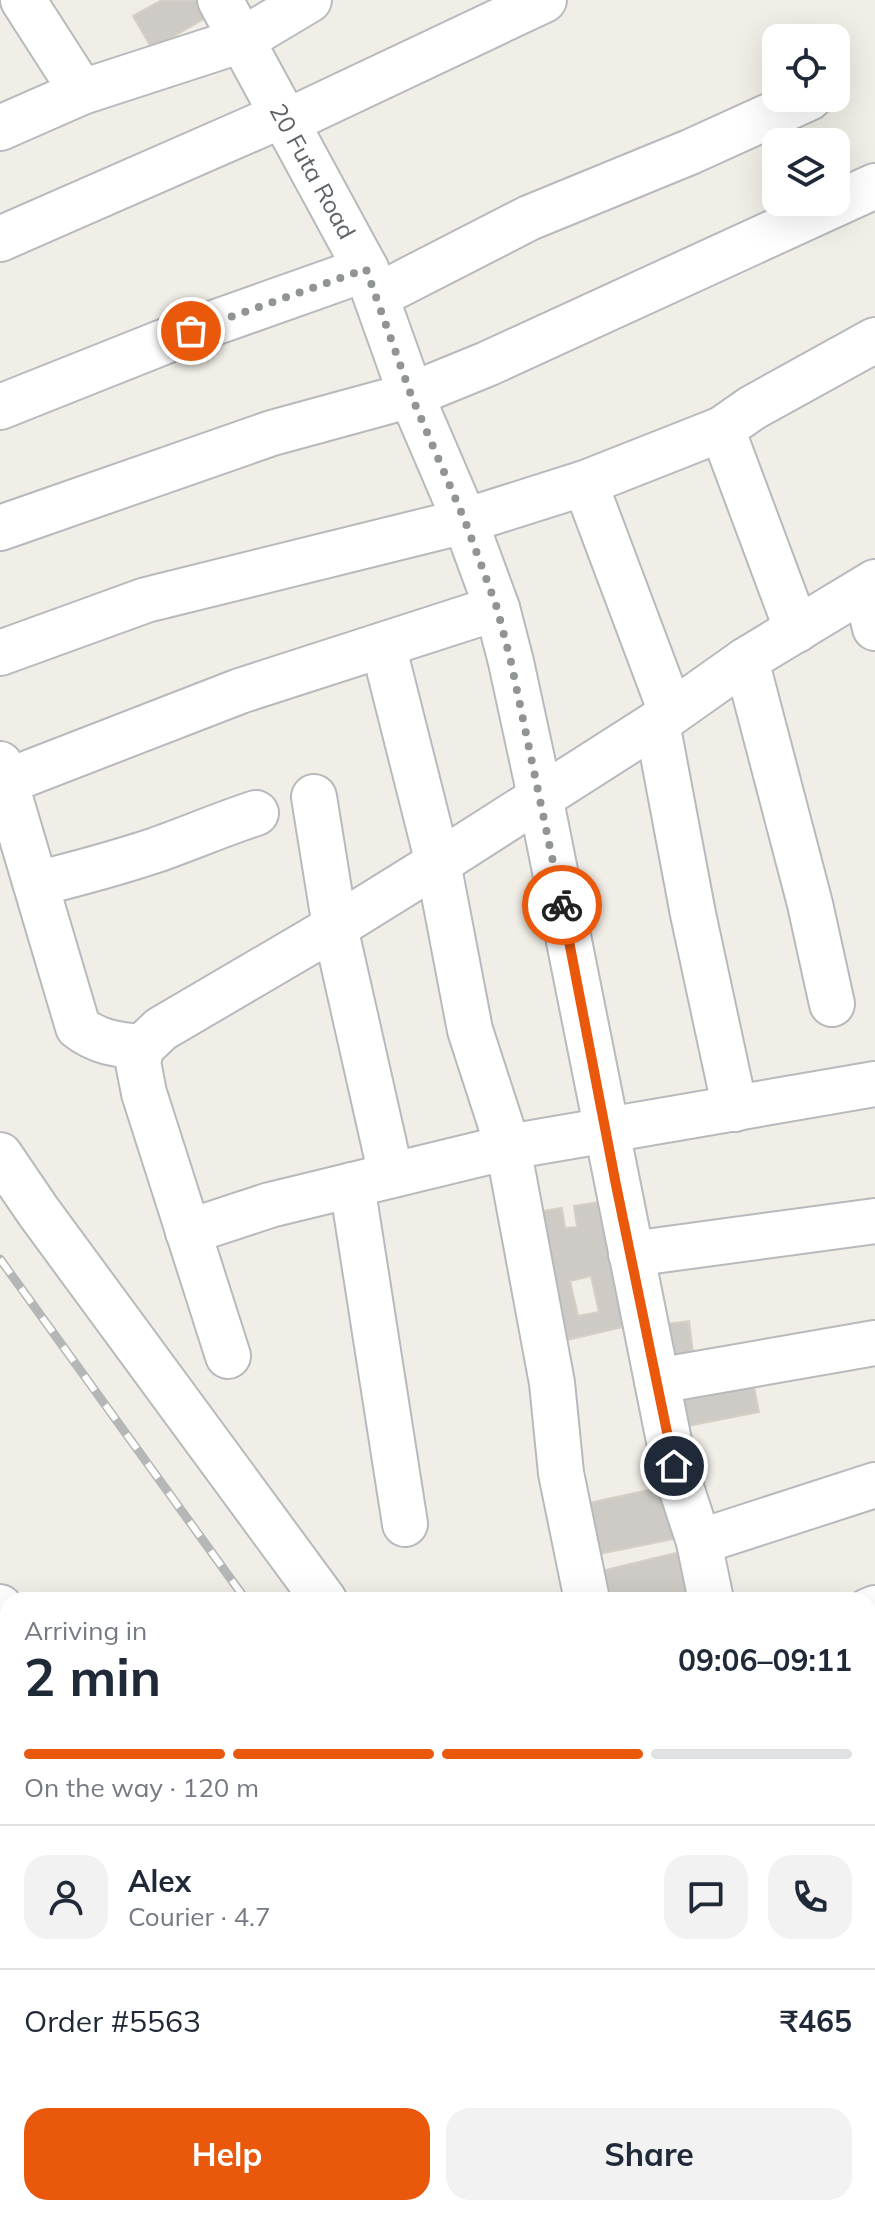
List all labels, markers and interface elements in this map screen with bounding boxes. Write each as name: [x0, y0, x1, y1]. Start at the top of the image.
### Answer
map controls: [762, 24, 850, 216]
button: locate: [762, 24, 850, 112]
street label: 20 Futa Road: [264, 98, 362, 244]
button: layers: [762, 128, 850, 216]
pin: [157, 297, 225, 365]
icon: bag: [169, 309, 213, 353]
courier: [522, 865, 602, 945]
icon: bike: [540, 883, 584, 927]
pin: [640, 1432, 708, 1500]
icon: home: [652, 1444, 696, 1488]
text: Arriving in: [24, 1614, 147, 1647]
text: 09:06–09:11: [678, 1641, 852, 1679]
text: 2 min: [24, 1644, 161, 1709]
text: On the way · 120 m: [24, 1771, 259, 1804]
button: person: [24, 1855, 108, 1939]
button: chat: [664, 1855, 748, 1939]
button: phone: [768, 1855, 852, 1939]
text: Alex: [128, 1862, 191, 1900]
text: Courier · 4.7: [128, 1900, 271, 1933]
text: Order #5563: [24, 2002, 201, 2040]
text: ₹465: [780, 2002, 852, 2040]
button: Help: [24, 2108, 430, 2200]
button: Share: [446, 2108, 852, 2200]

